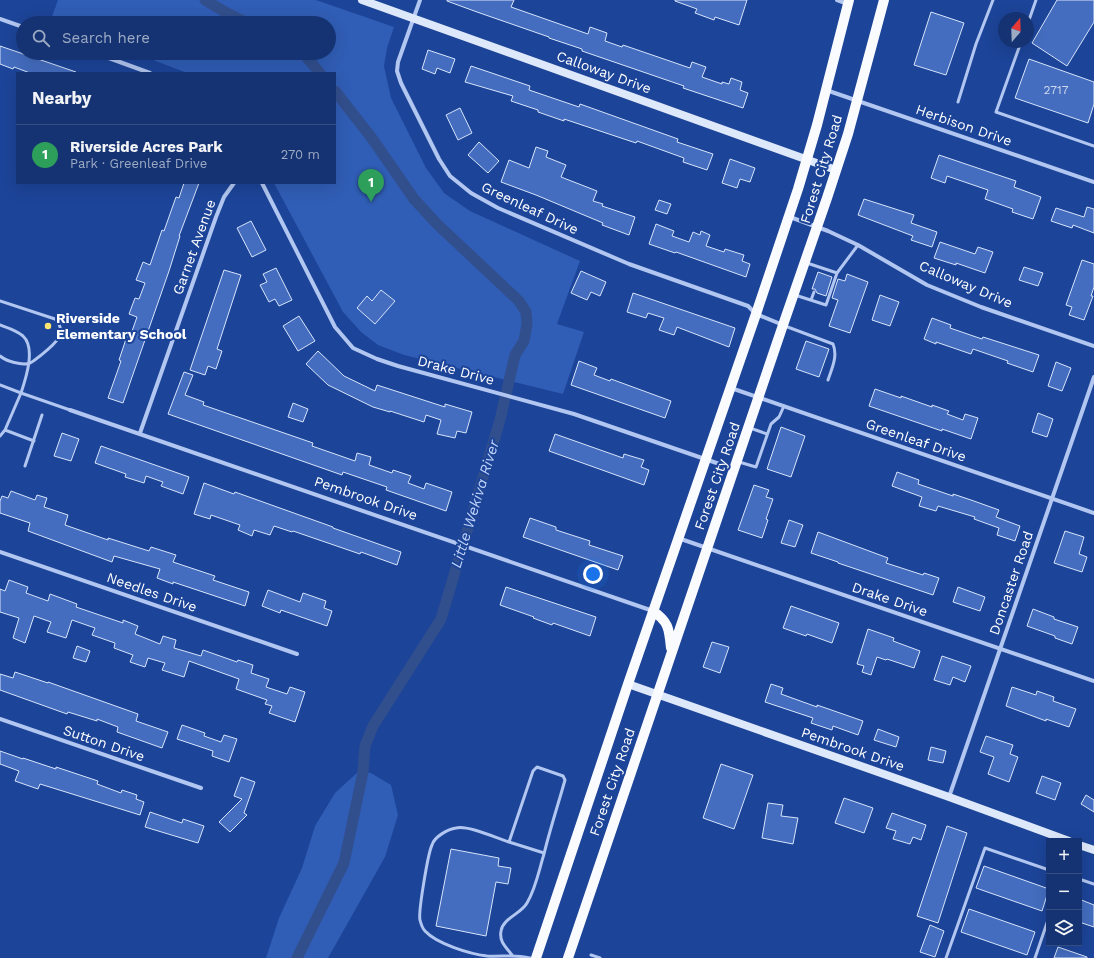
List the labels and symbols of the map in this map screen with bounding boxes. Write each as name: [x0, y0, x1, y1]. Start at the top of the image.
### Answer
north arrow: [998, 12, 1034, 48]
street label: Calloway Drive: [554, 47, 654, 97]
house number: 2717: [1044, 83, 1069, 97]
street label: Herbison Drive: [914, 101, 1014, 149]
street label: Forest City Road: [797, 113, 845, 225]
pin: 1: [358, 169, 384, 202]
street label: Greenleaf Drive: [479, 179, 581, 237]
street label: Garnet Avenue: [169, 197, 219, 297]
street label: Calloway Drive: [917, 257, 1015, 311]
place label: Riverside Elementary School: [56, 310, 187, 342]
marker: Riverside Elementary School: [43, 321, 53, 331]
street label: Drake Drive: [416, 352, 496, 388]
street label: Greenleaf Drive: [864, 415, 968, 465]
street label: Forest City Road: [691, 420, 743, 532]
water label: Little Wekiva River: [447, 437, 503, 570]
street label: Pembrook Drive: [312, 473, 420, 523]
street label: Doncaster Road: [986, 529, 1036, 637]
your location: [583, 564, 603, 584]
street label: Needles Drive: [105, 569, 199, 615]
street label: Drake Drive: [850, 579, 930, 619]
street label: Sutton Drive: [61, 722, 147, 764]
street label: Pembrook Drive: [799, 724, 907, 774]
street label: Forest City Road: [586, 726, 638, 838]

